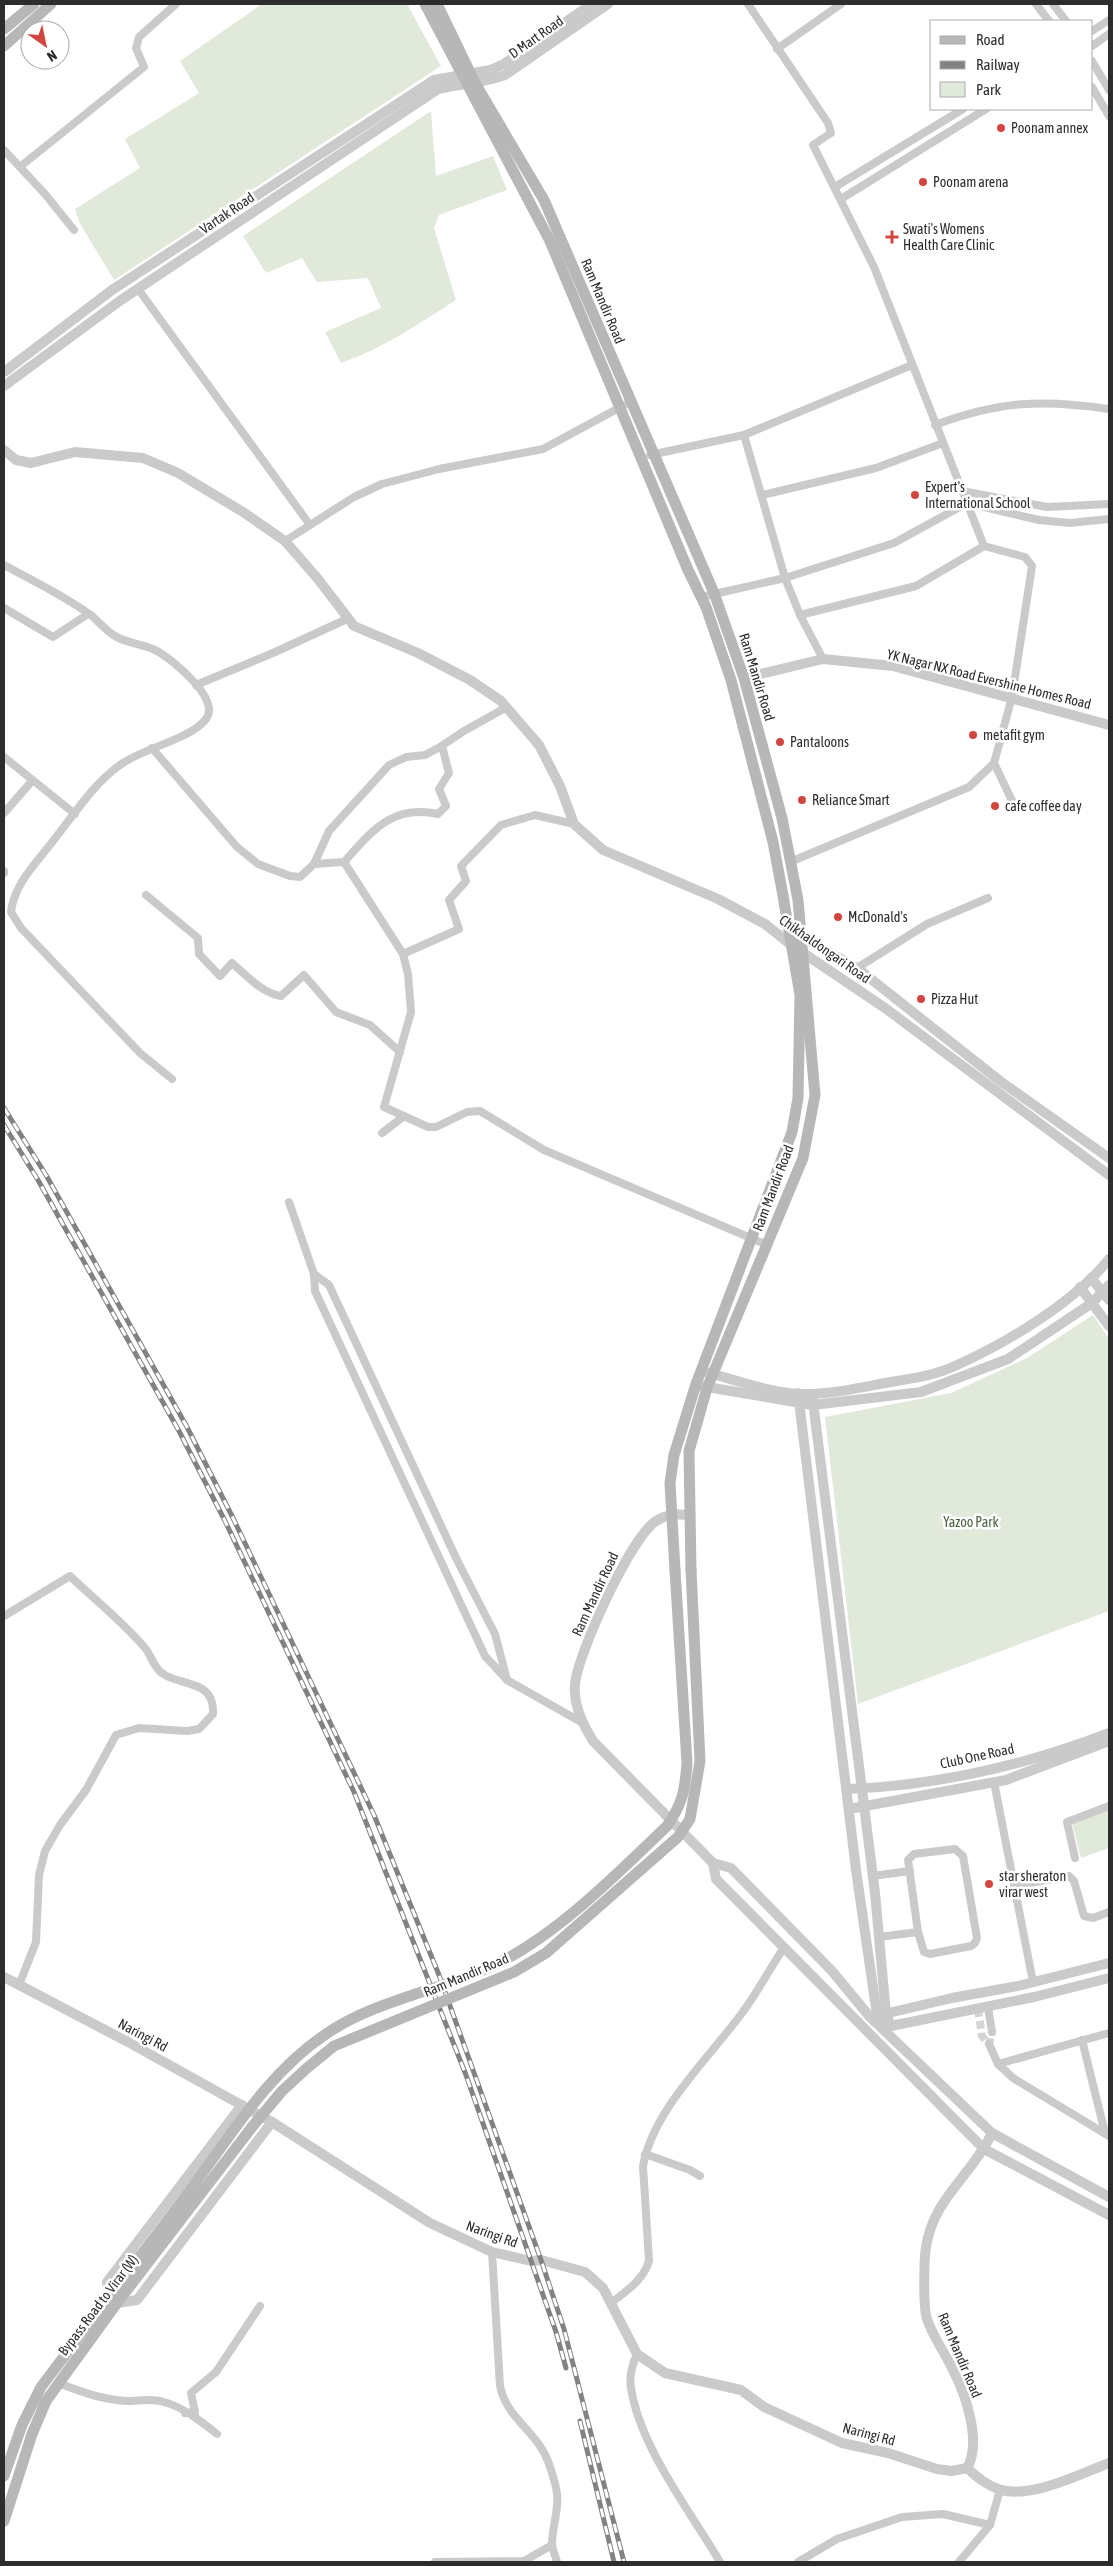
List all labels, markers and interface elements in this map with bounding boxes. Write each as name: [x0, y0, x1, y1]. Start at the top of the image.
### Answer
street label: D Mart Road: [506, 13, 566, 61]
north arrow: [20, 20, 70, 70]
legend: [930, 20, 1093, 110]
text: Road: [976, 31, 1005, 48]
text: N: [44, 47, 60, 65]
text: Railway: [976, 56, 1020, 73]
text: Park: [976, 81, 1001, 98]
place label: Poonam annex: [1011, 120, 1088, 136]
marker: Poonam annex: [995, 122, 1007, 134]
place label: Poonam arena: [933, 174, 1008, 190]
marker: Poonam arena: [917, 176, 929, 188]
street label: Vartak Road: [197, 189, 257, 237]
place label: Swati's Womens Health Care Clinic: [903, 221, 995, 253]
marker: Swati's Womens Health Care Clinic: [885, 230, 899, 244]
street label: Ram Mandir Road: [578, 256, 628, 346]
place label: Expert's International School: [925, 479, 1031, 511]
marker: Expert's International School: [909, 489, 921, 501]
street label: Ram Mandir Road: [736, 631, 778, 723]
street label: YK Nagar NX Road Evershine Homes Road: [885, 646, 1093, 712]
place label: metafit gym: [983, 727, 1045, 743]
marker: metafit gym: [967, 729, 979, 741]
place label: Pantaloons: [790, 734, 849, 750]
marker: Pantaloons: [774, 736, 786, 748]
place label: Reliance Smart: [812, 792, 890, 808]
marker: Reliance Smart: [796, 794, 808, 806]
place label: cafe coffee day: [1005, 798, 1082, 814]
marker: cafe coffee day: [989, 800, 1001, 812]
place label: McDonald's: [848, 909, 908, 925]
marker: McDonald's: [832, 911, 844, 923]
street label: Chikhaldongari Road: [776, 912, 874, 986]
place label: Pizza Hut: [931, 991, 978, 1007]
marker: Pizza Hut: [915, 993, 927, 1005]
street label: Ram Mandir Road: [749, 1143, 797, 1233]
park label: Yazoo Park: [943, 1514, 999, 1530]
street label: Ram Mandir Road: [569, 1549, 621, 1639]
street label: Club One Road: [939, 1740, 1015, 1772]
place label: star sheraton virar west: [999, 1868, 1066, 1900]
marker: star sheraton virar west: [983, 1878, 995, 1890]
street label: Ram Mandir Road: [421, 1950, 511, 2000]
street label: Naringi Rd: [116, 2015, 170, 2055]
street label: Naringi Rd: [464, 2217, 520, 2251]
street label: Bypass Road to Virar (W): [55, 2252, 141, 2358]
street label: Ram Mandir Road: [935, 2310, 985, 2400]
street label: Naringi Rd: [841, 2419, 897, 2449]

